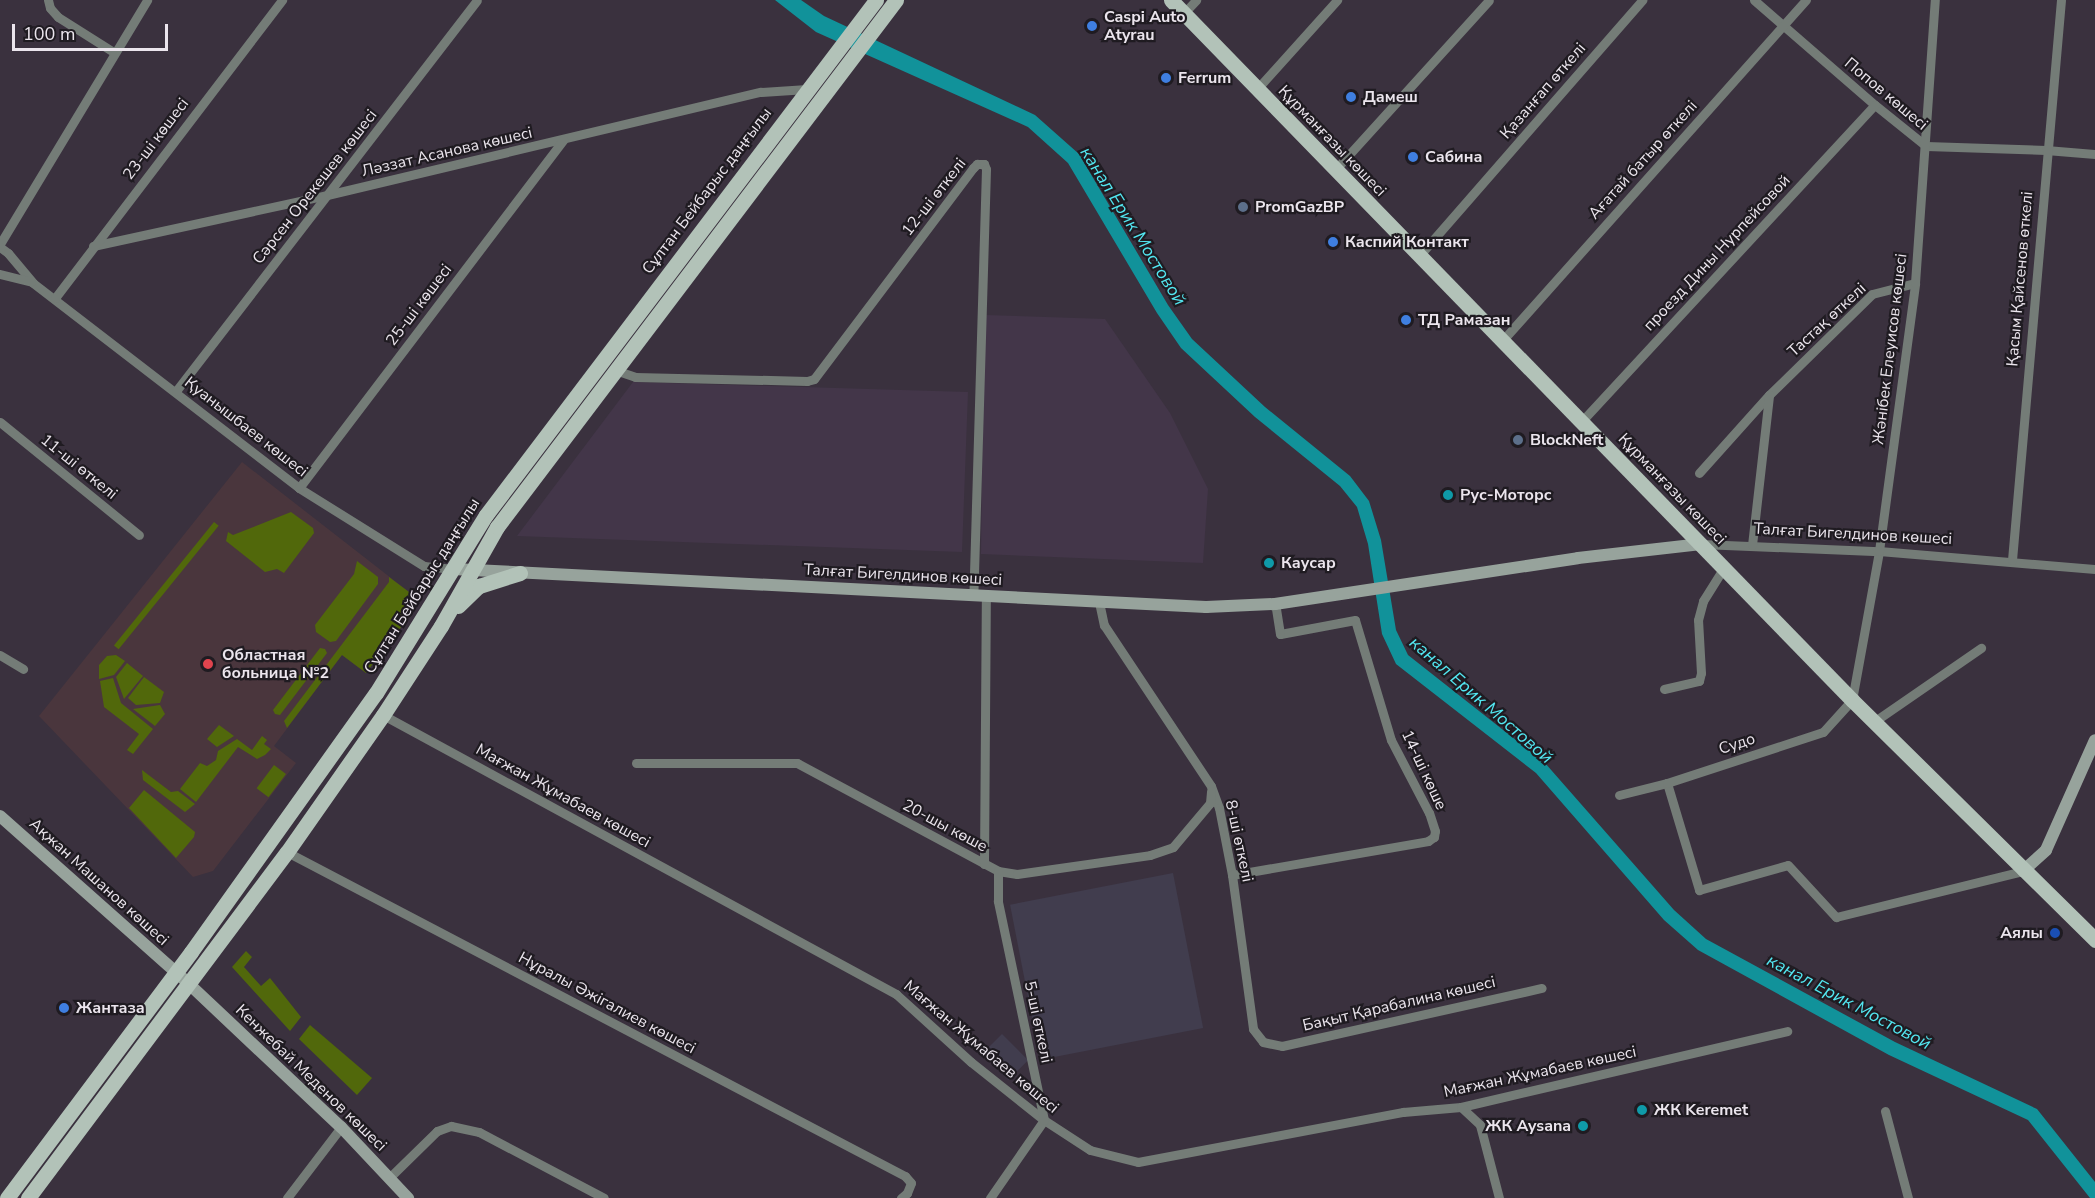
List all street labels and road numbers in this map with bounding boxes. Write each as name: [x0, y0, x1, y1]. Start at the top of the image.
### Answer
street label: Қазанғап өткелі: [1496, 39, 1590, 143]
street label: Попов көшесі: [1840, 54, 1932, 134]
street label: Құрманғазы көшесі: [1274, 81, 1390, 201]
street label: 23-ші көшесі: [119, 94, 193, 184]
street label: Ағатай батыр өткелі: [1585, 97, 1701, 223]
street label: Сұлтан Бейбарыс даңғылы: [638, 104, 776, 278]
street label: Сәрсен Орекешев көшесі: [249, 106, 381, 268]
street label: Ләззат Асанова көшесі: [360, 123, 534, 181]
street label: 12-ші өткелі: [898, 154, 970, 240]
street label: проезд Дины Нурпейсовой: [1640, 171, 1794, 335]
street label: Қасым Қайсенов өткелі: [2003, 191, 2037, 367]
street label: Жәнібек Елеуисов көшесі: [1869, 252, 1911, 446]
street label: 25-ші көшесі: [382, 260, 456, 350]
street label: Тастақ өткелі: [1784, 279, 1870, 361]
street label: Қуанышбаев көшесі: [181, 373, 311, 481]
street label: Құрманғазы көшесі: [1614, 429, 1730, 549]
street label: 11-ші өткелі: [37, 430, 121, 504]
street label: Сұлтан Бейбарыс даңғылы: [360, 495, 484, 677]
street label: Талғат Бигелдинов көшесі: [1753, 519, 1953, 549]
street label: Талғат Бигелдинов көшесі: [803, 560, 1003, 590]
street label: 14-ші көше: [1397, 727, 1451, 813]
street label: Судо: [1716, 729, 1758, 759]
street label: Мағжан Жұмабаев көшесі: [472, 740, 654, 852]
street label: 20-шы көше: [899, 796, 991, 856]
street label: 8-ші өткелі: [1221, 798, 1257, 884]
street label: Ақжан Машанов көшесі: [25, 814, 173, 950]
street label: Нұралы Әжiгалиев көшесi: [515, 948, 699, 1058]
street label: Бақыт Қарабалина көшесі: [1301, 972, 1497, 1036]
street label: Мағжан Жұмабаев көшесі: [900, 977, 1062, 1117]
street label: 5-ші өткелі: [1020, 979, 1056, 1065]
street label: Кенжебай Меденов көшесі: [231, 1001, 391, 1155]
street label: Мағжан Жұмабаев көшесі: [1442, 1042, 1638, 1102]

